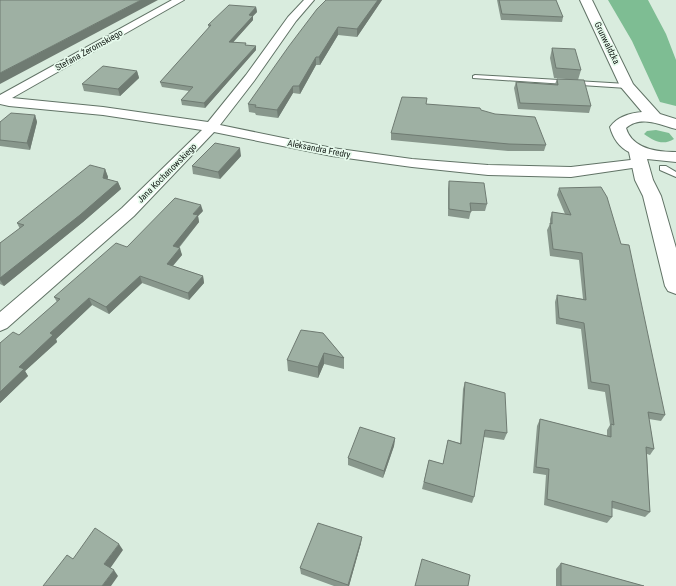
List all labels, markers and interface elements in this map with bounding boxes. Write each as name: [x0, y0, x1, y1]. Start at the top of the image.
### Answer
street label: Grunwaldzka: [592, 20, 622, 66]
street label: Stefana Żeromskiego: [53, 27, 125, 73]
street label: Aleksandra Fredry: [287, 138, 352, 160]
street label: Jana Kochanowskiego: [135, 141, 199, 205]

